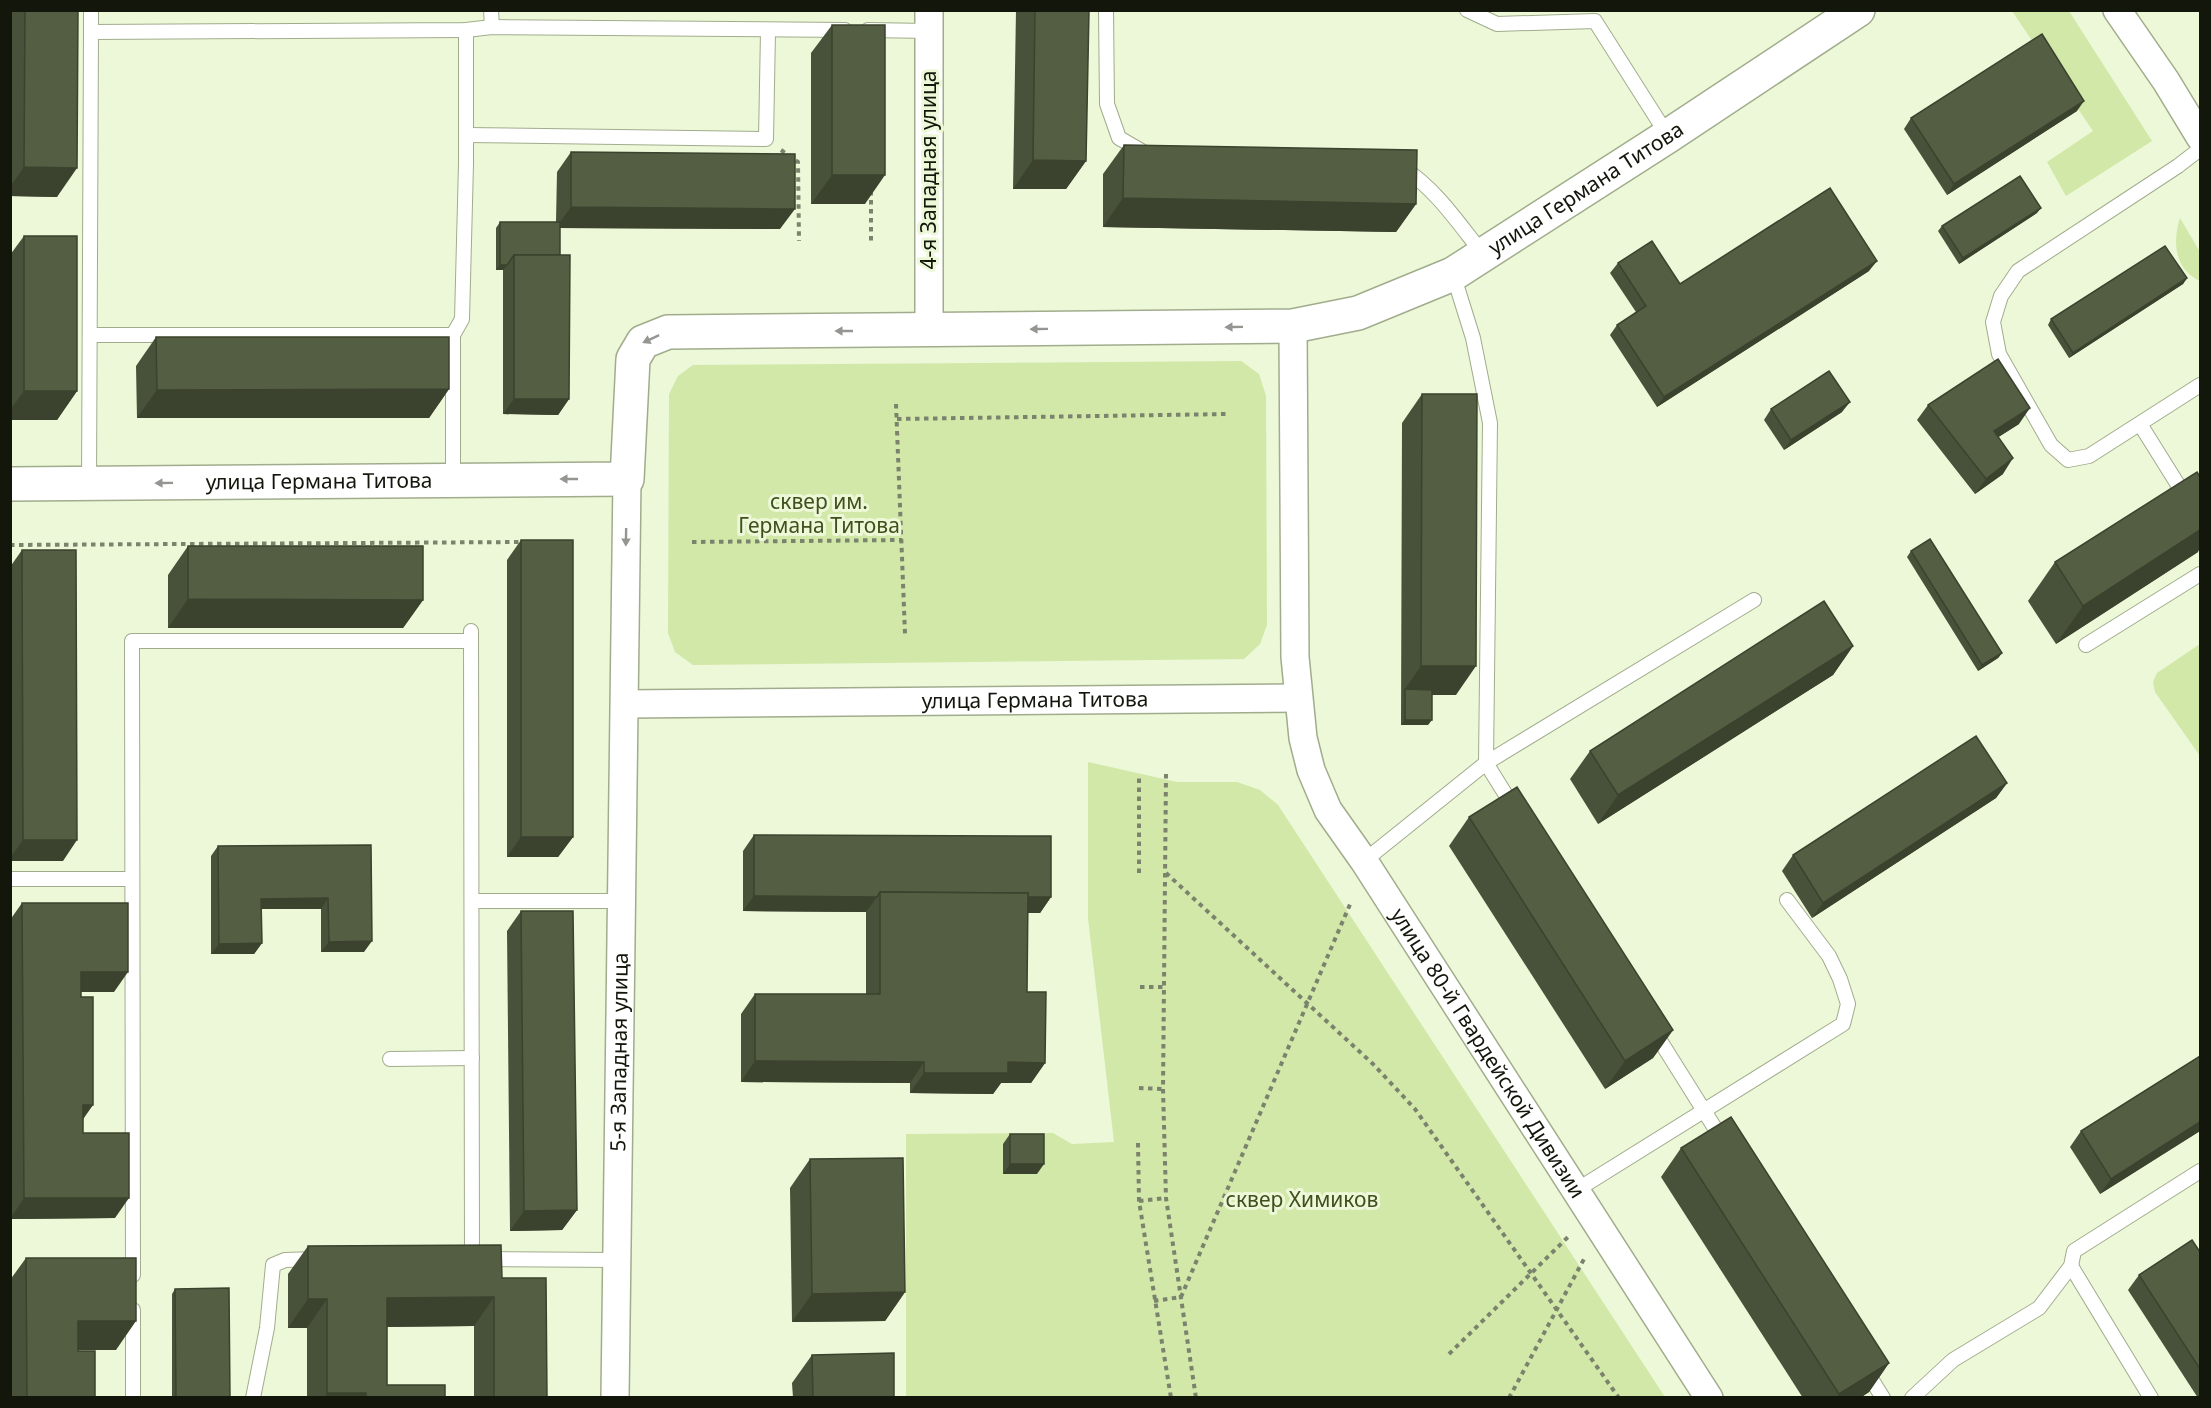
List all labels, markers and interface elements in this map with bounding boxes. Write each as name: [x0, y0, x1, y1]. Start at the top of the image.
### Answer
street label: 4-я Западная улица: [914, 71, 942, 269]
street label: улица Германа Титова: [1483, 115, 1689, 261]
one-way arrow: [1225, 322, 1244, 332]
one-way arrow: [1030, 324, 1049, 334]
one-way arrow: [835, 326, 854, 336]
one-way arrow: [642, 334, 660, 344]
street label: улица Германа Титова: [205, 466, 433, 495]
one-way arrow: [559, 474, 578, 484]
one-way arrow: [154, 478, 173, 488]
park label: сквер им. Германа Титова: [738, 487, 900, 539]
one-way arrow: [622, 528, 631, 547]
street label: улица Германа Титова: [921, 684, 1149, 714]
street label: улица 80-й Гвардейской Дивизии: [1385, 902, 1592, 1203]
street label: 5-я Западная улица: [603, 952, 634, 1152]
park label: сквер Химиков: [1226, 1185, 1378, 1213]

